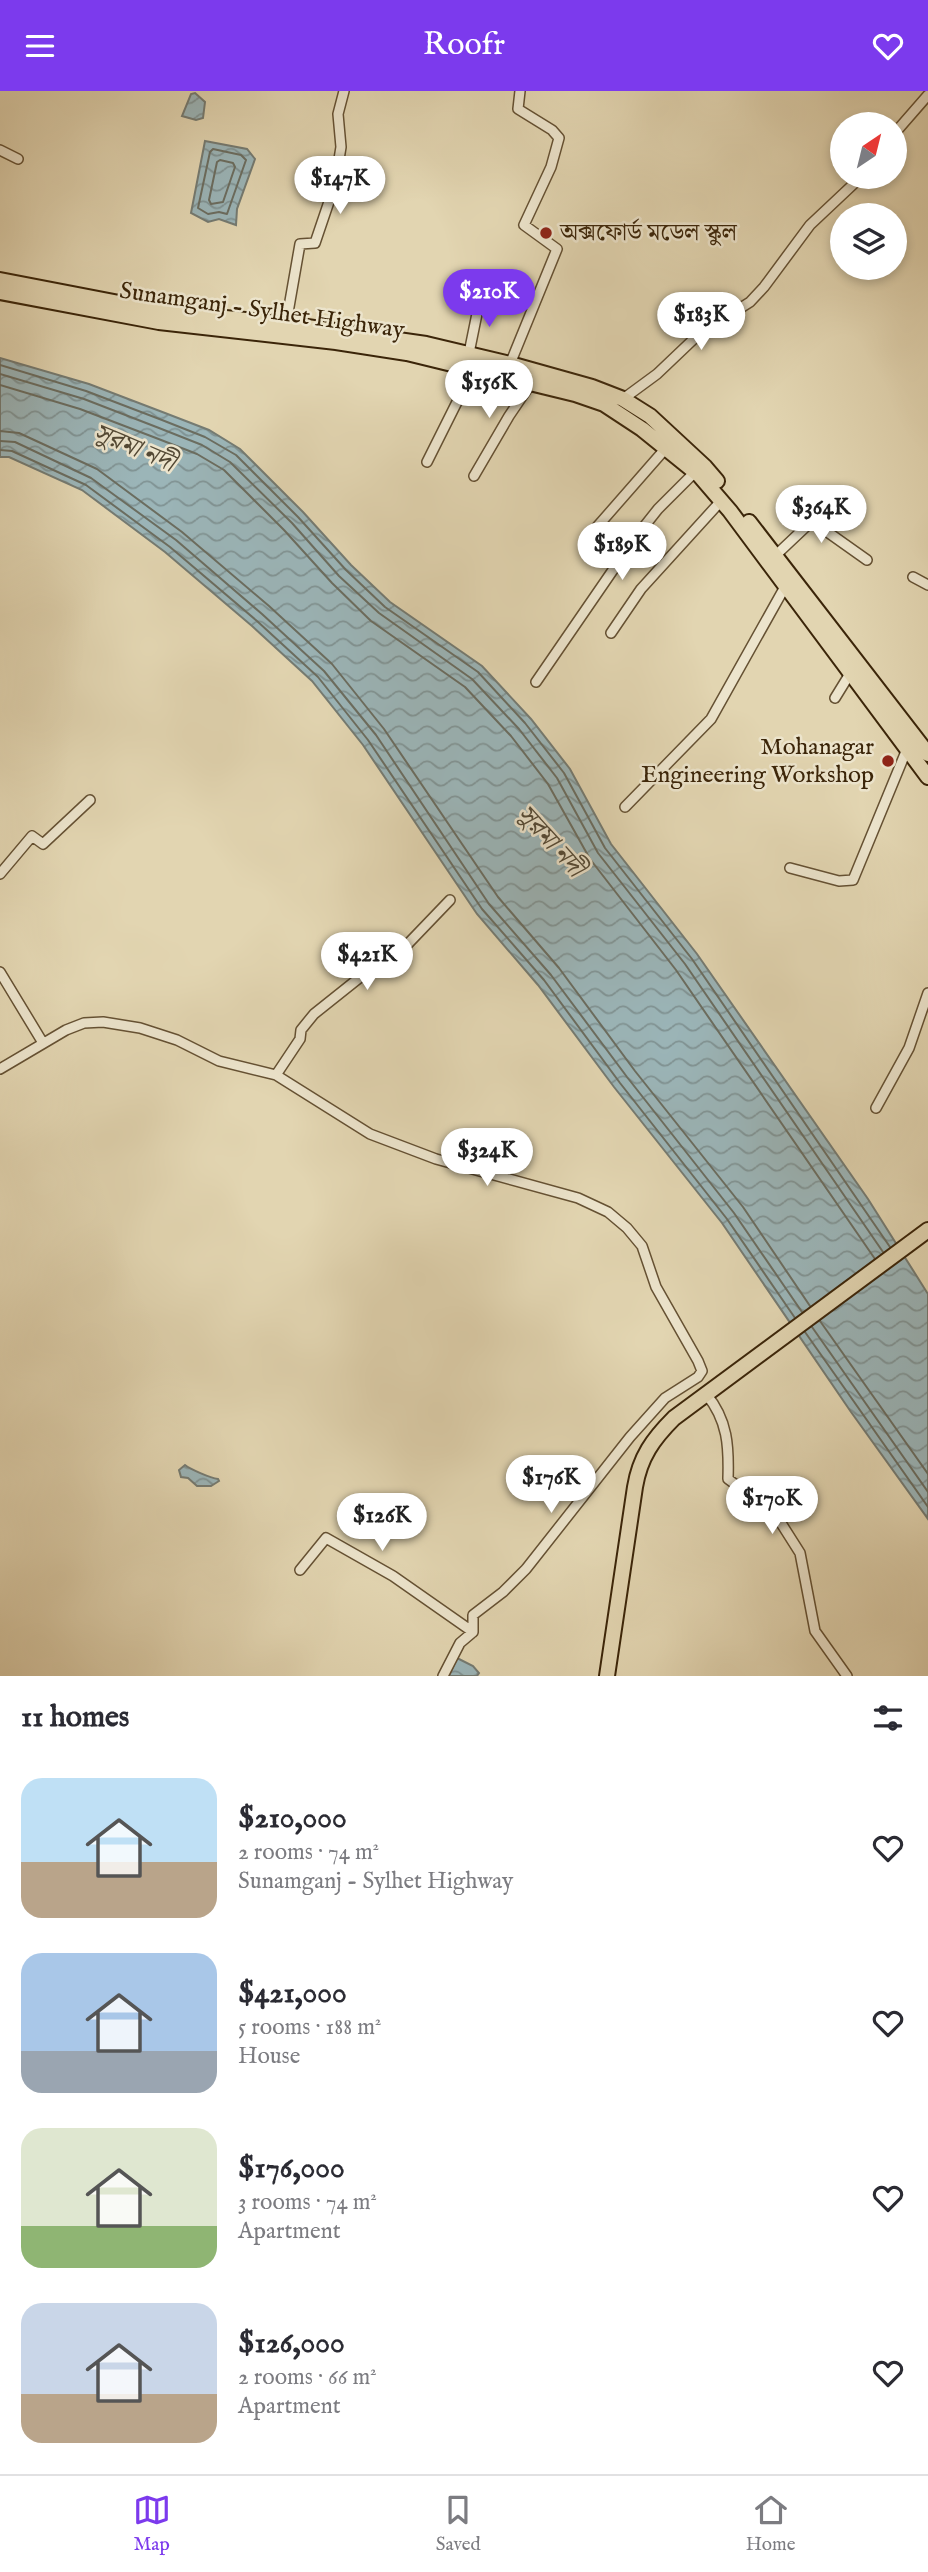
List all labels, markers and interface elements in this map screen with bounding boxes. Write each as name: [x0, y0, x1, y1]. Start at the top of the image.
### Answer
text: Roofr: [423, 25, 505, 66]
icon: menu: [21, 27, 59, 65]
icon: heart: [869, 27, 907, 65]
north arrow: [830, 112, 906, 189]
map controls: [830, 112, 907, 280]
pin: $147K: [291, 157, 389, 216]
text: $147K: [310, 164, 370, 193]
button: layers: [830, 203, 907, 280]
place label: অক্সফোর্ড মডেল স্কুল: [559, 218, 738, 249]
marker: অক্সফোর্ড মডেল স্কুল: [538, 225, 554, 241]
pin: $210K: [440, 269, 538, 329]
street label: Sunamganj - Sylhet Highway: [118, 276, 407, 346]
text: $210K: [459, 277, 519, 306]
pin: $183K: [652, 293, 750, 352]
text: $183K: [673, 300, 729, 329]
pin: $156K: [440, 361, 538, 420]
text: $156K: [461, 368, 517, 397]
water label: সুরমা নদী: [88, 416, 183, 481]
pin: $364K: [772, 485, 870, 545]
text: $364K: [792, 493, 850, 522]
pin: $189K: [573, 523, 671, 582]
text: $189K: [594, 530, 651, 559]
place label: Mohanagar Engineering Workshop: [641, 732, 874, 791]
marker: Mohanagar Engineering Workshop: [880, 753, 896, 769]
water label: সুরমা নদী: [509, 798, 593, 886]
pin: $421K: [318, 933, 416, 992]
text: $421K: [337, 940, 397, 969]
pin: $324K: [438, 1129, 536, 1188]
text: $324K: [457, 1136, 517, 1165]
pin: $176K: [502, 1455, 600, 1515]
text: $176K: [522, 1463, 580, 1492]
pin: $170K: [723, 1477, 821, 1536]
text: $170K: [742, 1484, 802, 1513]
pin: $126K: [333, 1493, 431, 1553]
text: $126K: [353, 1501, 411, 1530]
text: 11 homes: [21, 1699, 129, 1737]
icon: filters: [869, 1699, 907, 1737]
text: $210,000: [238, 1800, 347, 1838]
icon: home: [77, 1806, 161, 1890]
icon: heart: [869, 1829, 907, 1867]
text: 2 rooms · 74 m²: [238, 1838, 379, 1867]
text: Sunamganj - Sylhet Highway: [238, 1867, 513, 1896]
text: $421,000: [238, 1975, 347, 2013]
icon: home: [77, 1981, 161, 2065]
icon: heart: [869, 2004, 907, 2042]
text: 5 rooms · 188 m²: [238, 2013, 381, 2042]
text: House: [238, 2042, 300, 2071]
text: $176,000: [238, 2150, 345, 2188]
icon: home: [77, 2156, 161, 2240]
icon: heart: [869, 2179, 907, 2217]
text: 3 rooms · 74 m²: [238, 2188, 377, 2217]
text: Apartment: [238, 2217, 341, 2246]
text: $126,000: [238, 2325, 345, 2363]
icon: home: [77, 2331, 161, 2415]
icon: heart: [869, 2354, 907, 2392]
text: 2 rooms · 66 m²: [238, 2363, 377, 2392]
text: Apartment: [238, 2392, 341, 2421]
tab: Map: [133, 2491, 171, 2557]
tab: Saved: [436, 2491, 481, 2557]
tab: Home: [746, 2491, 795, 2557]

